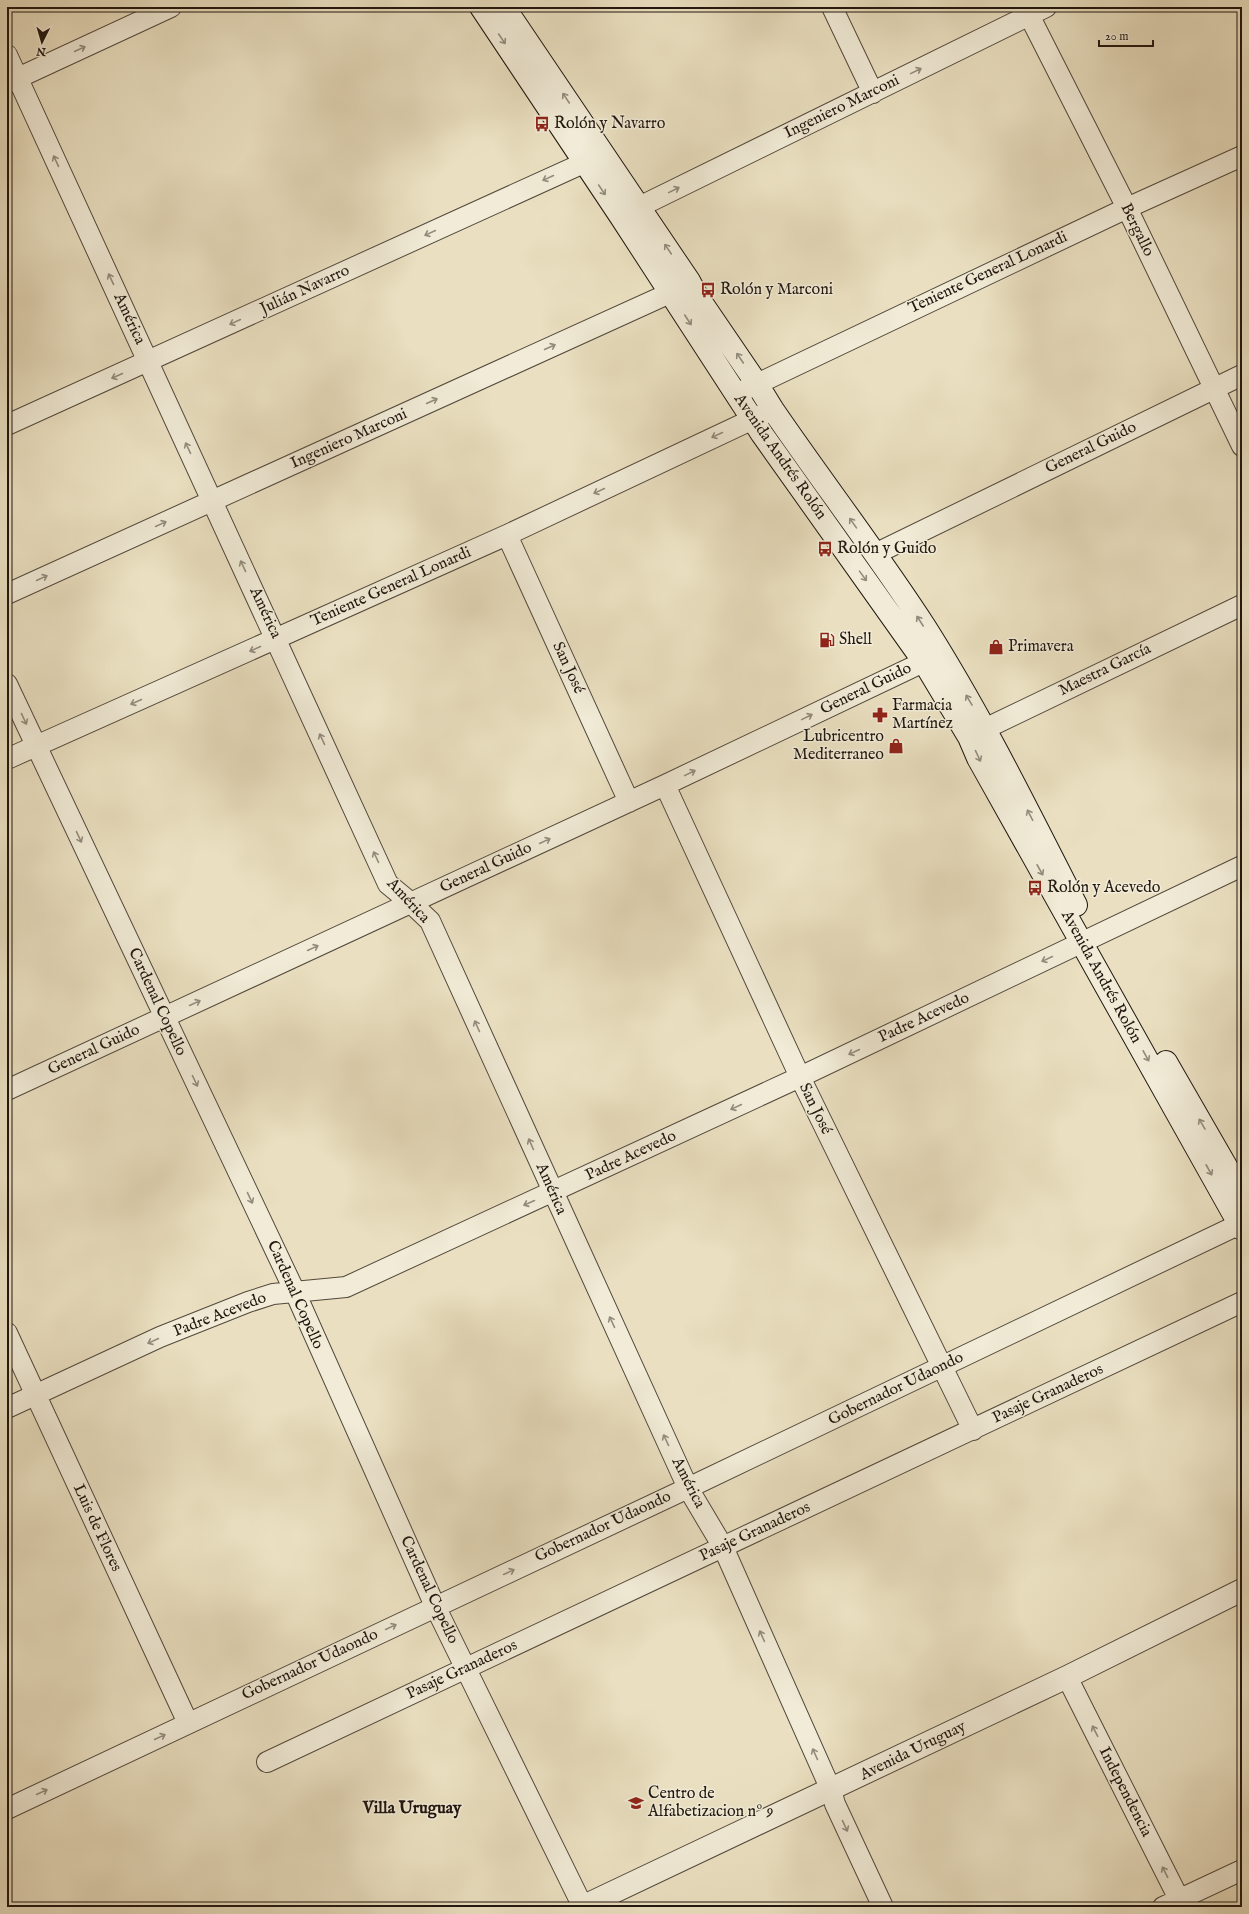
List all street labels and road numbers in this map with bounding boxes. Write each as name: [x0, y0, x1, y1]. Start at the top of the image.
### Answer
street label: Ingeniero Marconi: [781, 70, 903, 144]
street label: Bergallo: [1116, 200, 1159, 260]
street label: Teniente General Lonardi: [905, 227, 1071, 319]
street label: Julián Navarro: [255, 260, 353, 320]
street label: América: [108, 289, 150, 348]
street label: Avenida Andrés Rolón: [729, 390, 831, 524]
street label: Ingeniero Marconi: [288, 404, 410, 474]
street label: General Guido: [1042, 417, 1140, 479]
street label: Teniente General Lonardi: [308, 543, 474, 631]
street label: América: [244, 583, 286, 642]
street label: San José: [547, 639, 589, 697]
street label: Maestra García: [1056, 639, 1155, 701]
street label: General Guido: [817, 658, 915, 720]
street label: General Guido: [437, 838, 535, 898]
street label: América: [381, 874, 434, 928]
street label: Avenida Andrés Rolón: [1056, 906, 1146, 1047]
street label: Cardenal Copello: [123, 945, 191, 1059]
street label: Padre Acevedo: [875, 988, 973, 1048]
street label: General Guido: [45, 1020, 143, 1080]
street label: San José: [794, 1080, 836, 1138]
street label: Padre Acevedo: [582, 1126, 680, 1186]
street label: América: [530, 1159, 571, 1218]
street label: Cardenal Copello: [262, 1238, 328, 1353]
street label: Padre Acevedo: [171, 1288, 270, 1342]
street label: Gobernador Udaondo: [825, 1347, 967, 1430]
street label: Pasaje Granaderos: [989, 1359, 1107, 1428]
street label: América: [666, 1453, 709, 1512]
street label: Luis de Flores: [68, 1481, 126, 1575]
street label: Gobernador Udaondo: [532, 1487, 675, 1567]
street label: Pasaje Granaderos: [696, 1497, 814, 1566]
street label: Cardenal Copello: [395, 1533, 463, 1647]
street label: Gobernador Udaondo: [239, 1625, 382, 1705]
street label: Pasaje Granaderos: [403, 1635, 521, 1704]
street label: Avenida Uruguay: [856, 1717, 969, 1786]
street label: Independencia: [1094, 1744, 1156, 1840]

